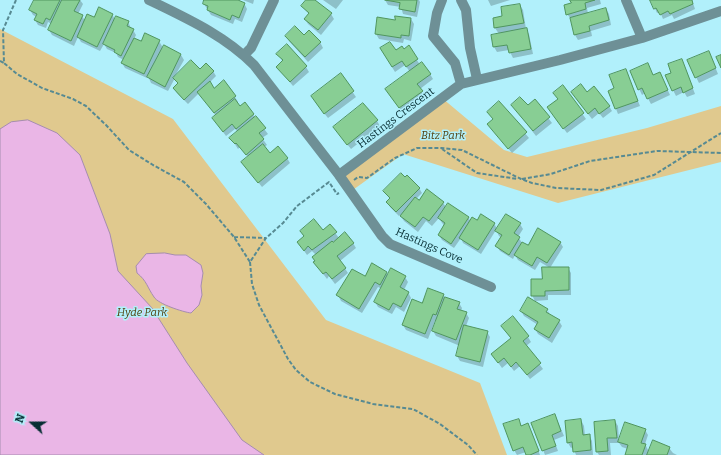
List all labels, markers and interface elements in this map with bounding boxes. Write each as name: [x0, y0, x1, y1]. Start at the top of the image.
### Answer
street label: Hastings Crescent: [355, 85, 437, 151]
park label: Bitz Park: [421, 129, 465, 143]
street label: Hastings Cove: [393, 225, 465, 267]
park label: Hyde Park: [117, 306, 167, 320]
north arrow: [12, 403, 52, 443]
text: N: [13, 412, 28, 425]

